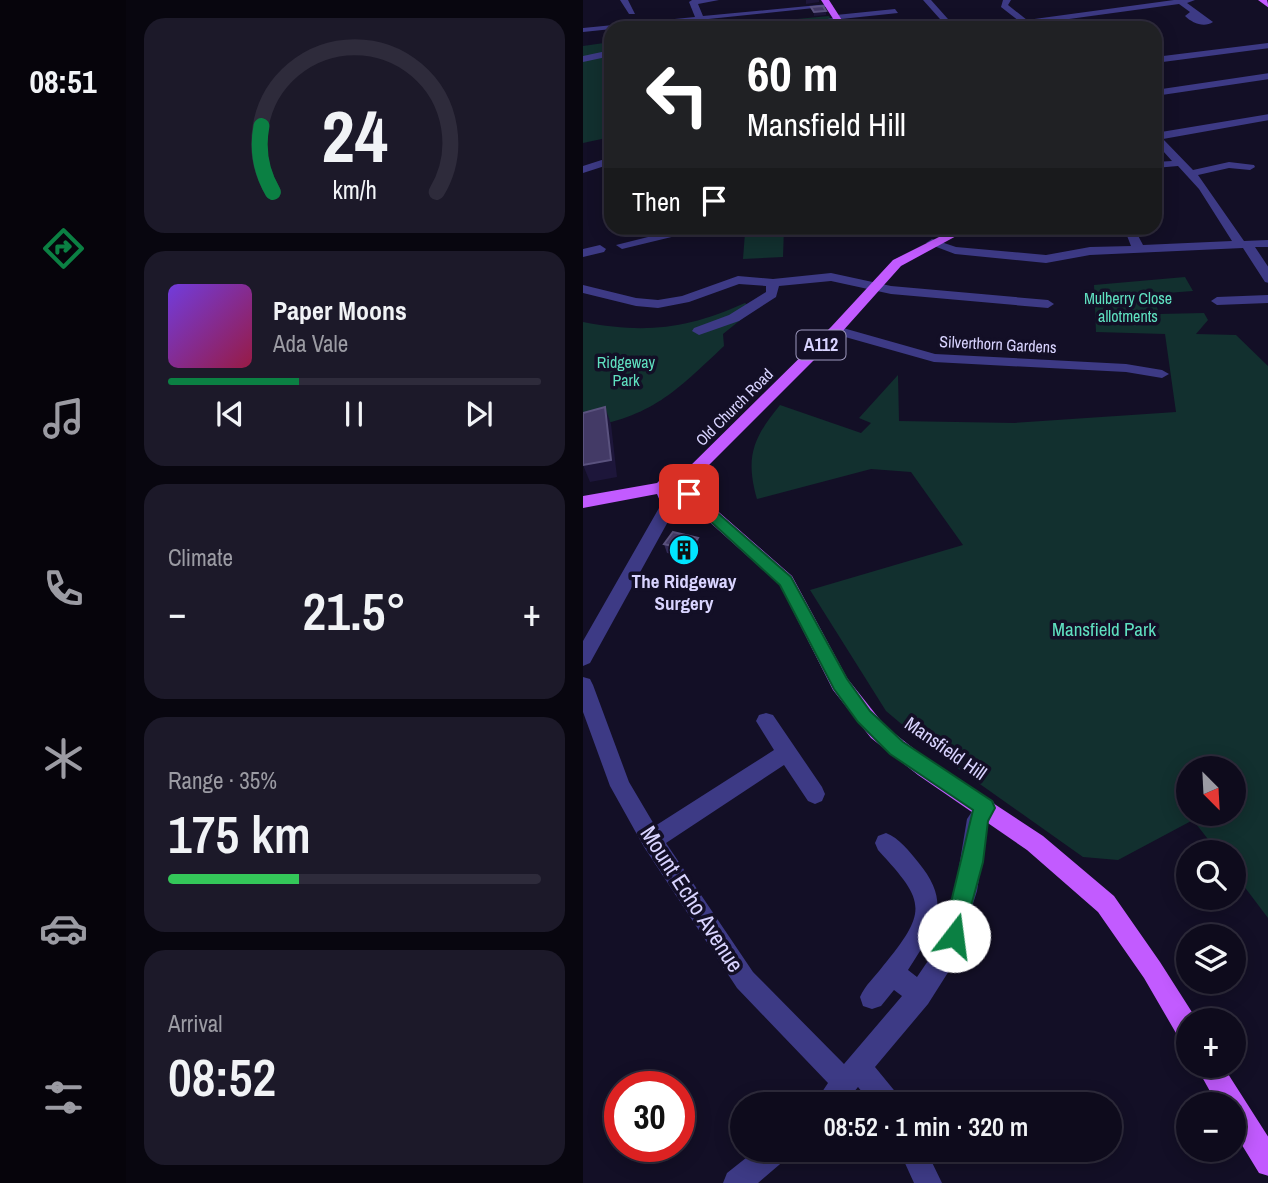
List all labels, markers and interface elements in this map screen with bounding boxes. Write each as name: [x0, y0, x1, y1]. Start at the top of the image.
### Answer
text: 60 m: [747, 40, 839, 106]
icon: left: [632, 49, 723, 140]
text: 08:51: [29, 60, 97, 103]
text: 24: [321, 87, 388, 185]
text: Mansfield Hill: [747, 103, 906, 146]
text: km/h: [332, 172, 377, 206]
icon: arrive: [695, 182, 733, 220]
text: Then: [632, 184, 681, 219]
icon: directions: [39, 224, 88, 273]
park label: Mulberry Close allotments: [1084, 287, 1172, 327]
text: Paper Moons: [273, 293, 407, 328]
text: Ada Vale: [273, 328, 348, 359]
road number: A112: [797, 330, 845, 360]
street label: Silverthorn Gardens: [939, 330, 1057, 358]
park label: Ridgeway Park: [597, 351, 656, 391]
street label: Old Church Road: [690, 363, 778, 451]
icon: music: [39, 394, 88, 443]
icon: previous: [211, 395, 249, 433]
icon: pause: [335, 395, 373, 433]
icon: next: [460, 395, 498, 433]
pin: [659, 464, 719, 524]
icon: arrive: [670, 475, 708, 513]
building icon: The Ridgeway Surgery: [667, 533, 701, 567]
text: Climate: [168, 542, 233, 573]
icon: phone: [39, 564, 88, 613]
place label: The Ridgeway Surgery: [632, 568, 737, 616]
text: 21.5°: [303, 576, 406, 646]
text: −: [168, 587, 186, 638]
text: +: [523, 587, 541, 638]
park label: Mansfield Park: [1052, 616, 1156, 642]
street label: Mansfield Hill: [900, 710, 992, 786]
icon: climate: [39, 734, 88, 783]
north arrow: [1176, 756, 1246, 826]
map controls: [1176, 756, 1246, 1162]
text: Range · 35%: [168, 765, 277, 796]
text: 175 km: [168, 799, 311, 869]
street label: Mount Echo Avenue: [634, 820, 751, 978]
button: search: [1176, 840, 1246, 910]
position arrow: [917, 899, 991, 973]
icon: car: [39, 904, 88, 953]
button: layers: [1176, 924, 1246, 994]
text: Arrival: [168, 1008, 223, 1039]
button: +: [1176, 1008, 1246, 1078]
text: 08:52: [168, 1042, 276, 1112]
speed limit sign: 30: [604, 1071, 695, 1162]
icon: filters: [39, 1073, 88, 1122]
button: −: [1176, 1092, 1246, 1162]
text: 08:52 · 1 min · 320 m: [824, 1109, 1028, 1144]

